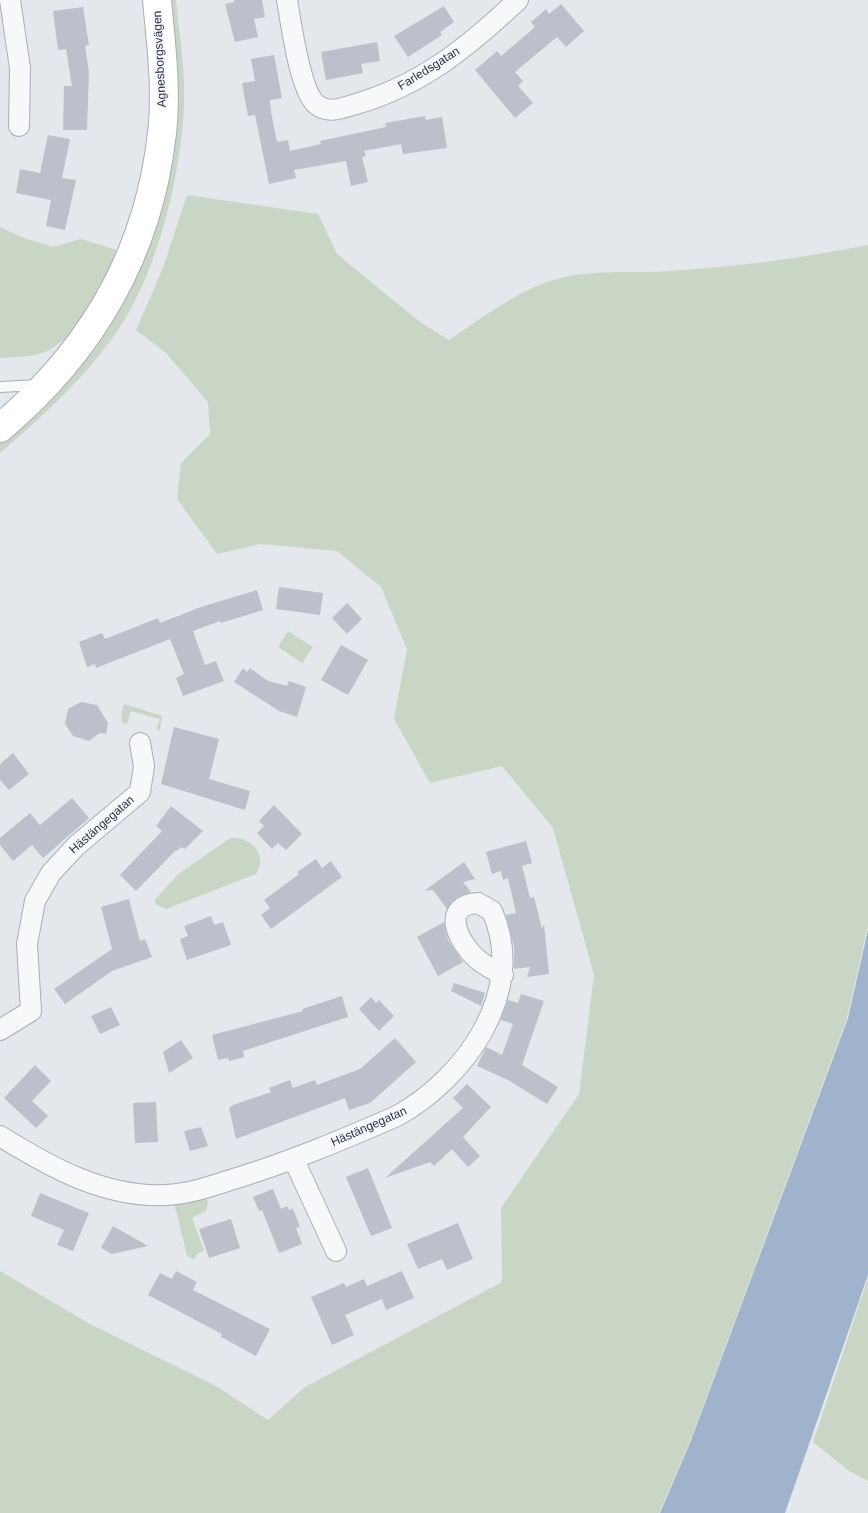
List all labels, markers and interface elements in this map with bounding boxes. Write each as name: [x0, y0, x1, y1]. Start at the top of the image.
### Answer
street label: Agnesborgsvägen: [150, 10, 170, 108]
street label: Farledsgatan: [395, 44, 463, 94]
street label: Hästängegatan: [67, 793, 137, 857]
street label: Hästängegatan: [329, 1104, 409, 1150]

